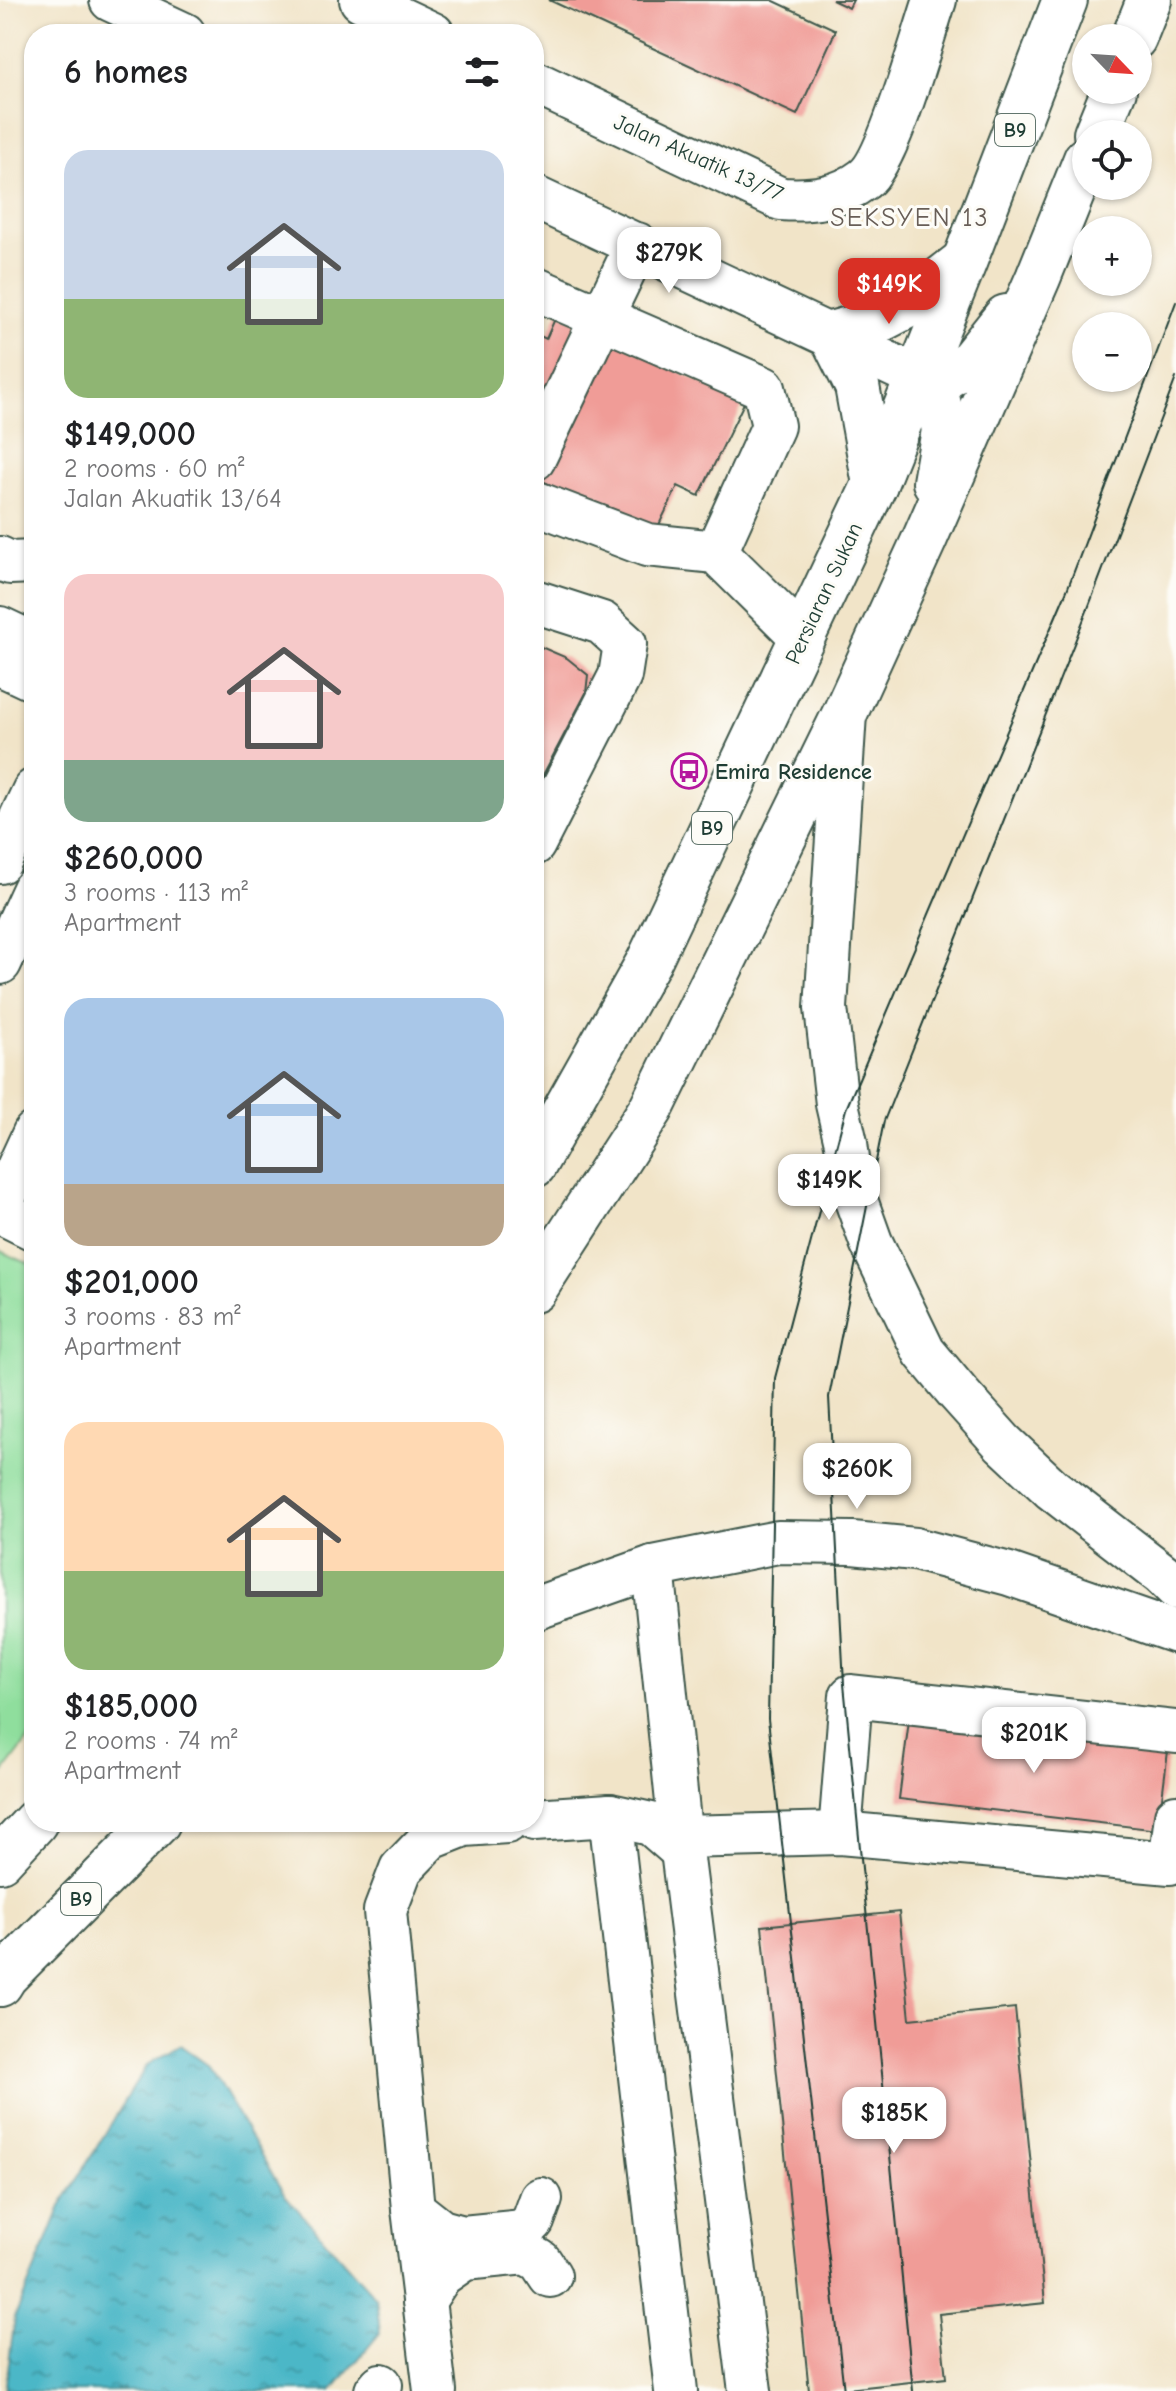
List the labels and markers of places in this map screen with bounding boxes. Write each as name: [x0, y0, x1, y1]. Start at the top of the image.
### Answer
pin: $279K: [613, 227, 725, 295]
pin: $149K: [833, 258, 945, 326]
bus stop icon: Emira Residence: [670, 752, 708, 790]
place label: Emira Residence: [715, 759, 872, 785]
pin: $149K: [773, 1154, 885, 1222]
pin: $260K: [801, 1443, 913, 1511]
pin: $201K: [978, 1707, 1090, 1775]
pin: $185K: [838, 2087, 950, 2155]

